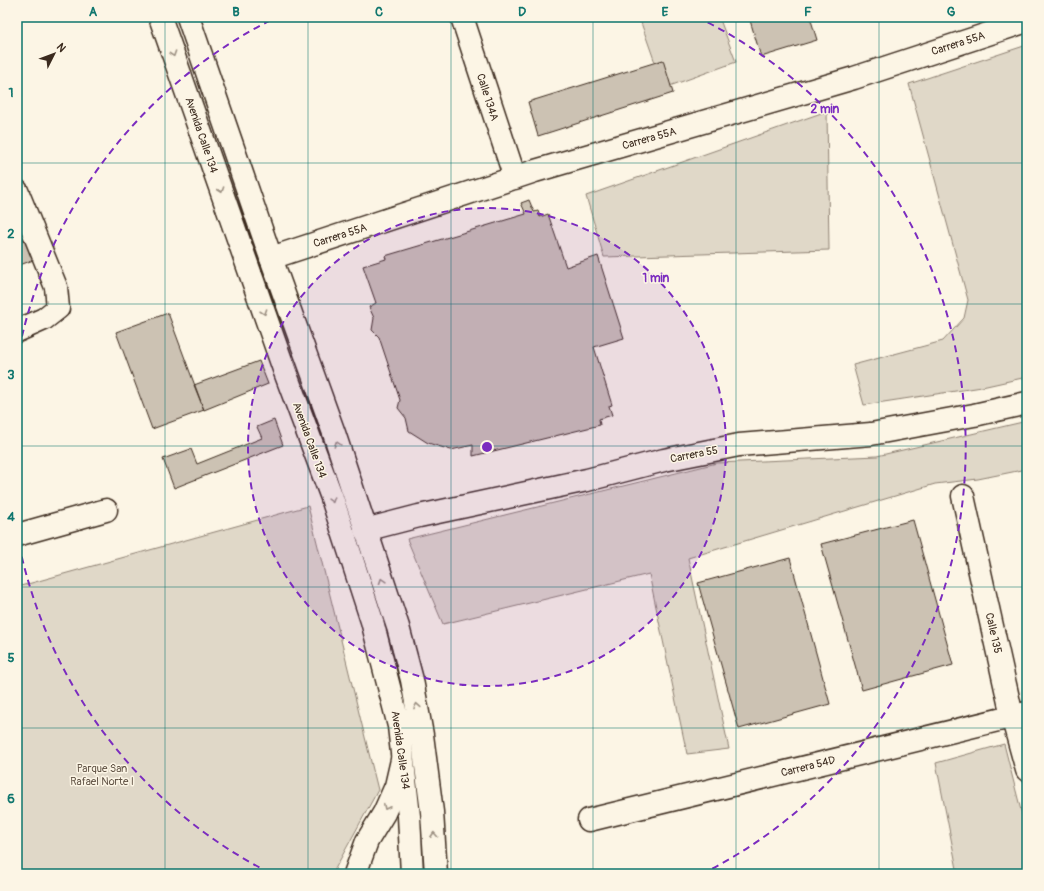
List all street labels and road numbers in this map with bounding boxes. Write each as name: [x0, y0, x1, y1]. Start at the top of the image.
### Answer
street label: Carrera 55A: [930, 29, 987, 58]
street label: Calle 134A: [474, 72, 501, 122]
street label: Avenida Calle 134: [182, 95, 221, 175]
street label: Carrera 55A: [621, 125, 678, 152]
street label: Carrera 55A: [312, 221, 369, 250]
street label: Avenida Calle 134: [290, 401, 329, 480]
street label: Carrera 55: [669, 443, 719, 465]
street label: Calle 135: [983, 612, 1005, 655]
street label: Avenida Calle 134: [389, 710, 413, 791]
street label: Carrera 54D: [780, 753, 837, 780]

